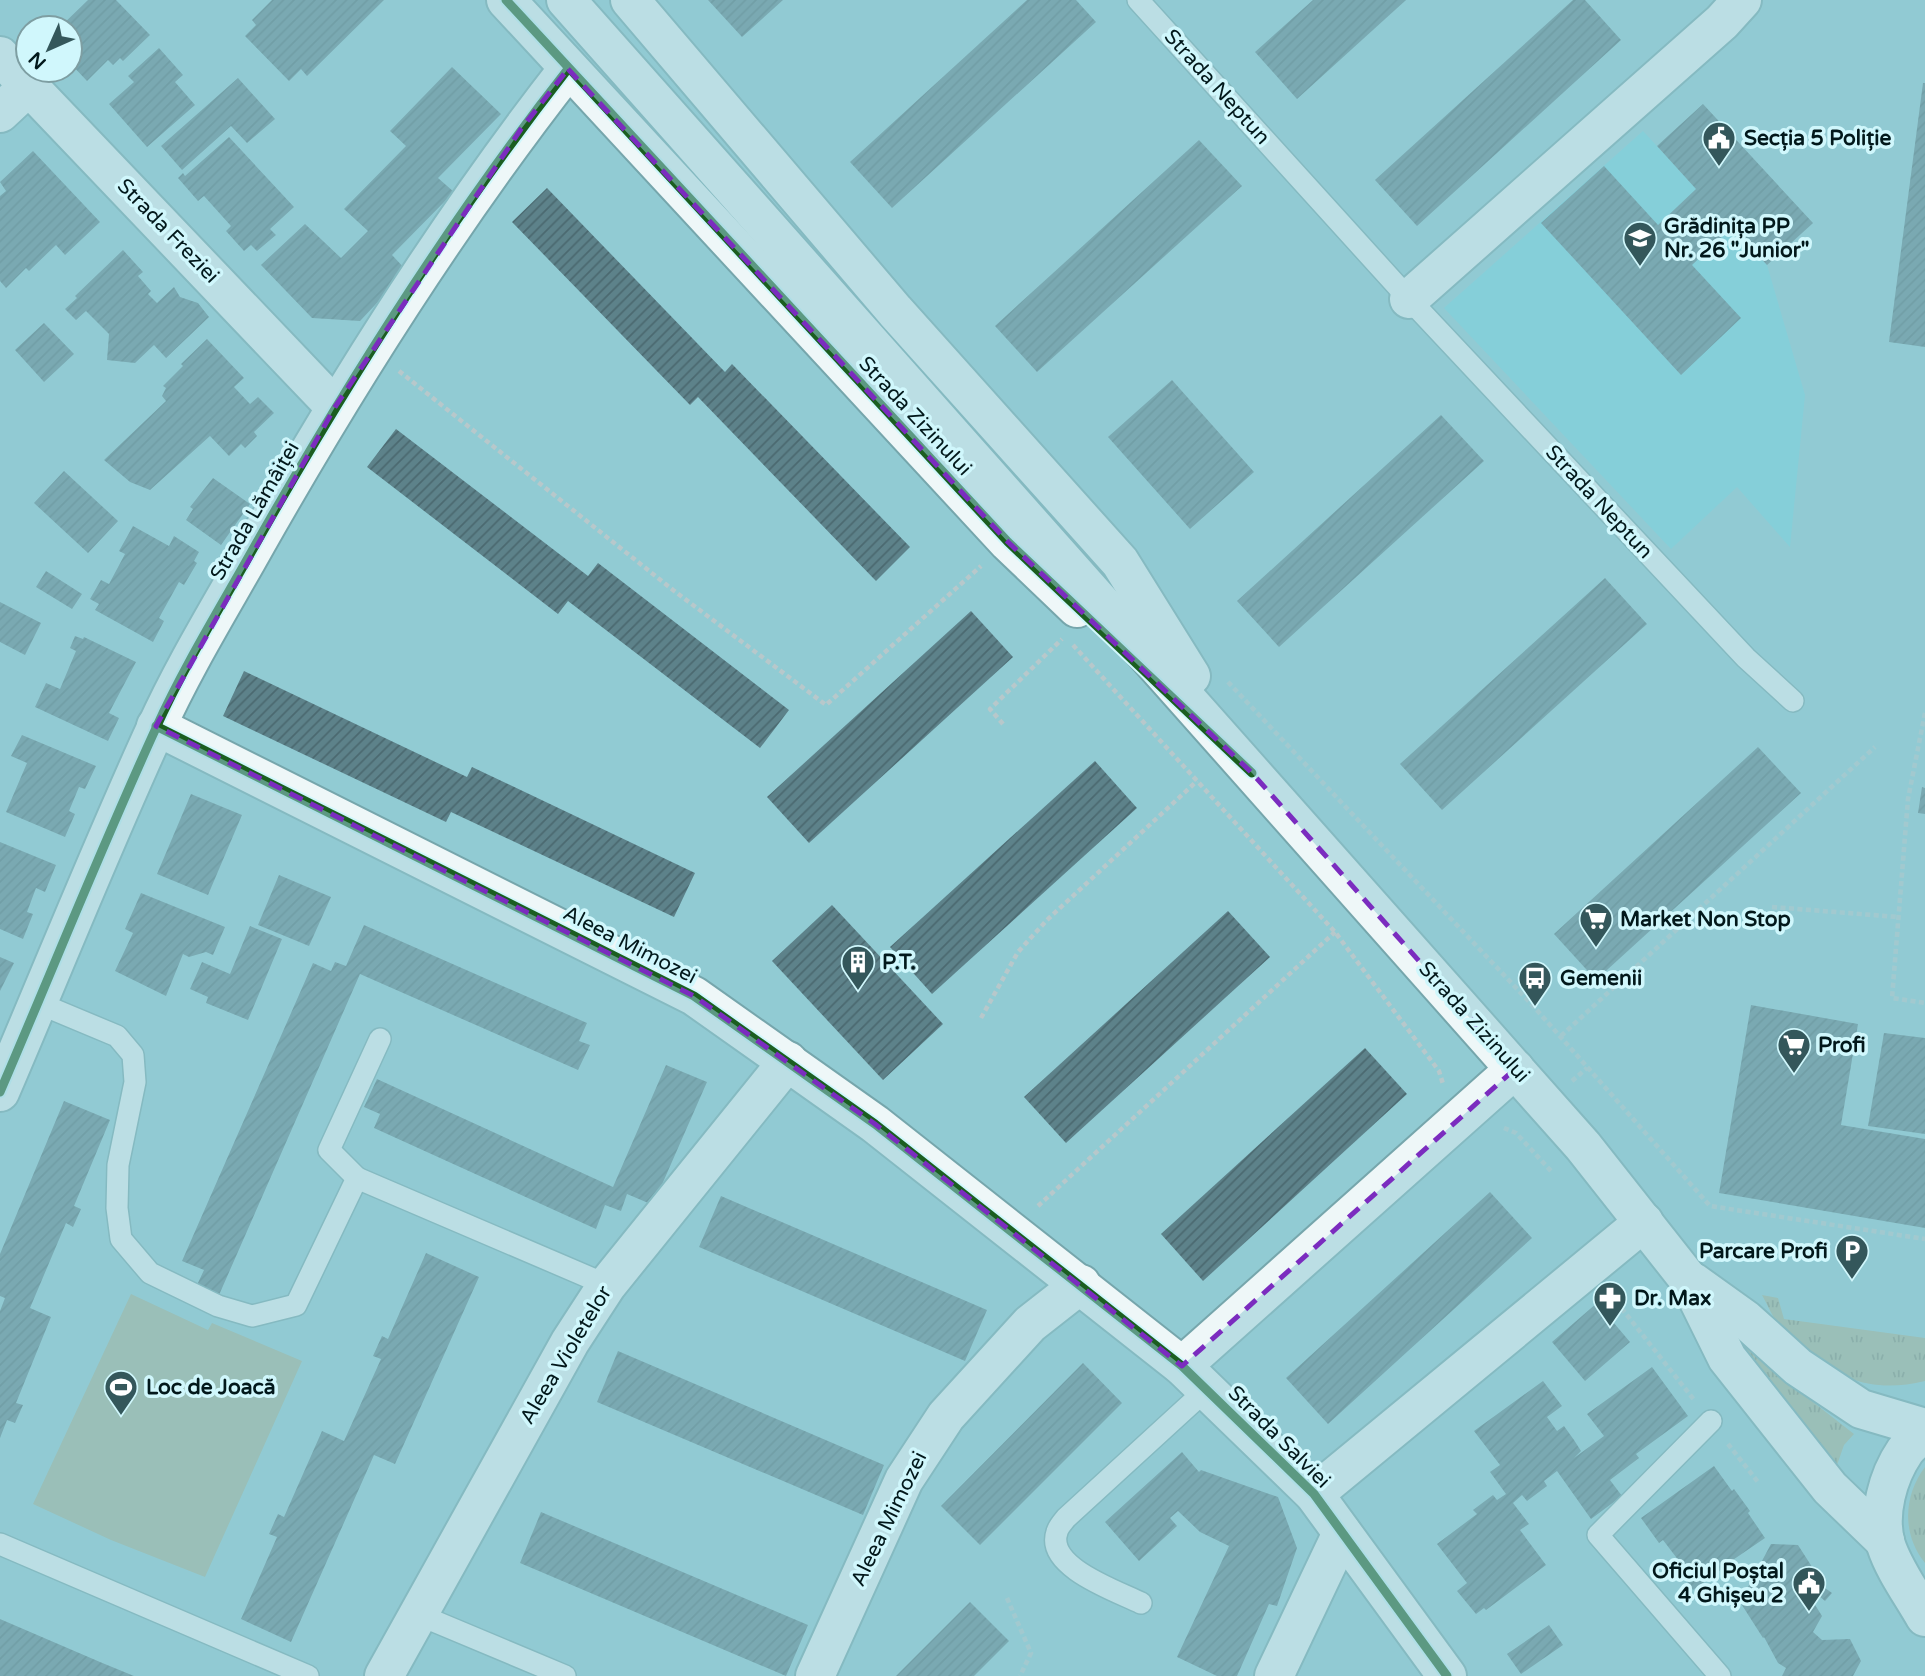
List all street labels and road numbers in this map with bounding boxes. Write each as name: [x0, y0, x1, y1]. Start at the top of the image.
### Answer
street label: Strada Neptun: [1159, 24, 1275, 150]
street label: Strada Freziei: [112, 174, 224, 288]
street label: Strada Zizinului: [853, 351, 977, 481]
street label: Strada Lămâiței: [205, 437, 305, 585]
street label: Strada Neptun: [1540, 440, 1658, 564]
street label: Aleea Mimozei: [559, 901, 701, 989]
street label: Strada Zizinului: [1413, 956, 1535, 1088]
street label: Aleea Violetelor: [515, 1281, 617, 1429]
street label: Strada Salviei: [1223, 1381, 1335, 1493]
street label: Aleea Mimozei: [846, 1448, 932, 1590]

